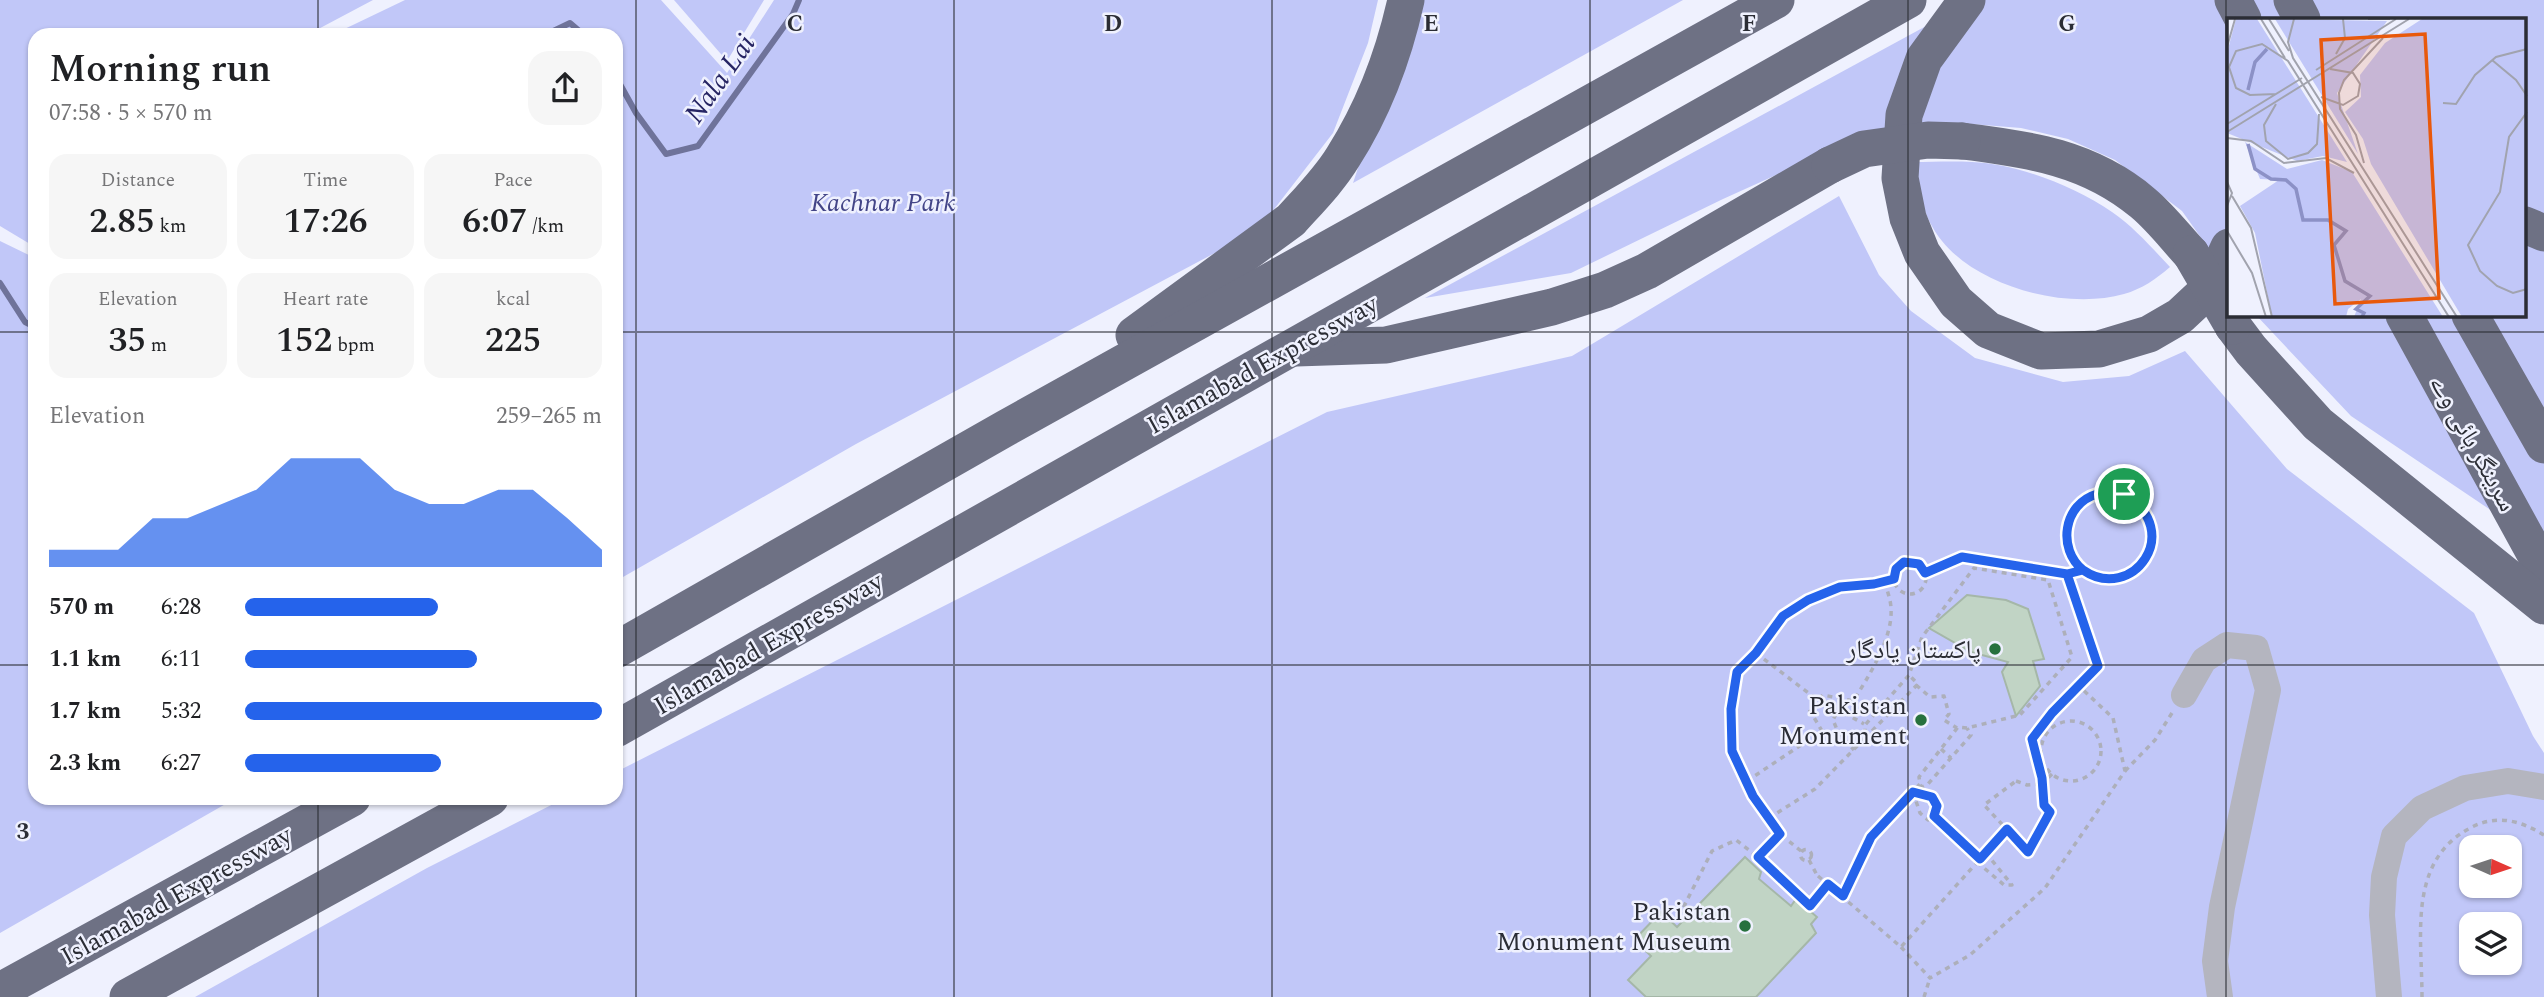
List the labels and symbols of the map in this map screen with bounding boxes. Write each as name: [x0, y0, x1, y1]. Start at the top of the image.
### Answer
text: C: [787, 7, 803, 42]
text: D: [1104, 7, 1122, 42]
text: E: [1423, 7, 1439, 42]
text: F: [1742, 7, 1756, 42]
text: G: [2058, 7, 2076, 42]
inset map: [2227, 18, 2526, 317]
water label: Nala Lai: [674, 25, 767, 133]
park label: Kachnar Park: [810, 183, 956, 223]
street label: Islamabad Expressway: [1139, 284, 1387, 445]
street label: سرینگر ہائی وے: [2419, 368, 2527, 519]
pin: [2094, 464, 2154, 524]
street label: Islamabad Expressway: [646, 561, 892, 726]
place label: پاکستان یادگار: [1845, 630, 1981, 670]
marker: پاکستان یادگار: [1987, 641, 2003, 657]
place label: Pakistan Monument: [1779, 686, 1907, 756]
marker: Pakistan Monument: [1913, 712, 1929, 728]
text: 3: [17, 815, 30, 850]
street label: Islamabad Expressway: [53, 815, 301, 976]
north arrow: [2459, 835, 2522, 898]
place label: Pakistan Monument Museum: [1496, 892, 1731, 962]
marker: Pakistan Monument Museum: [1737, 918, 1753, 934]

